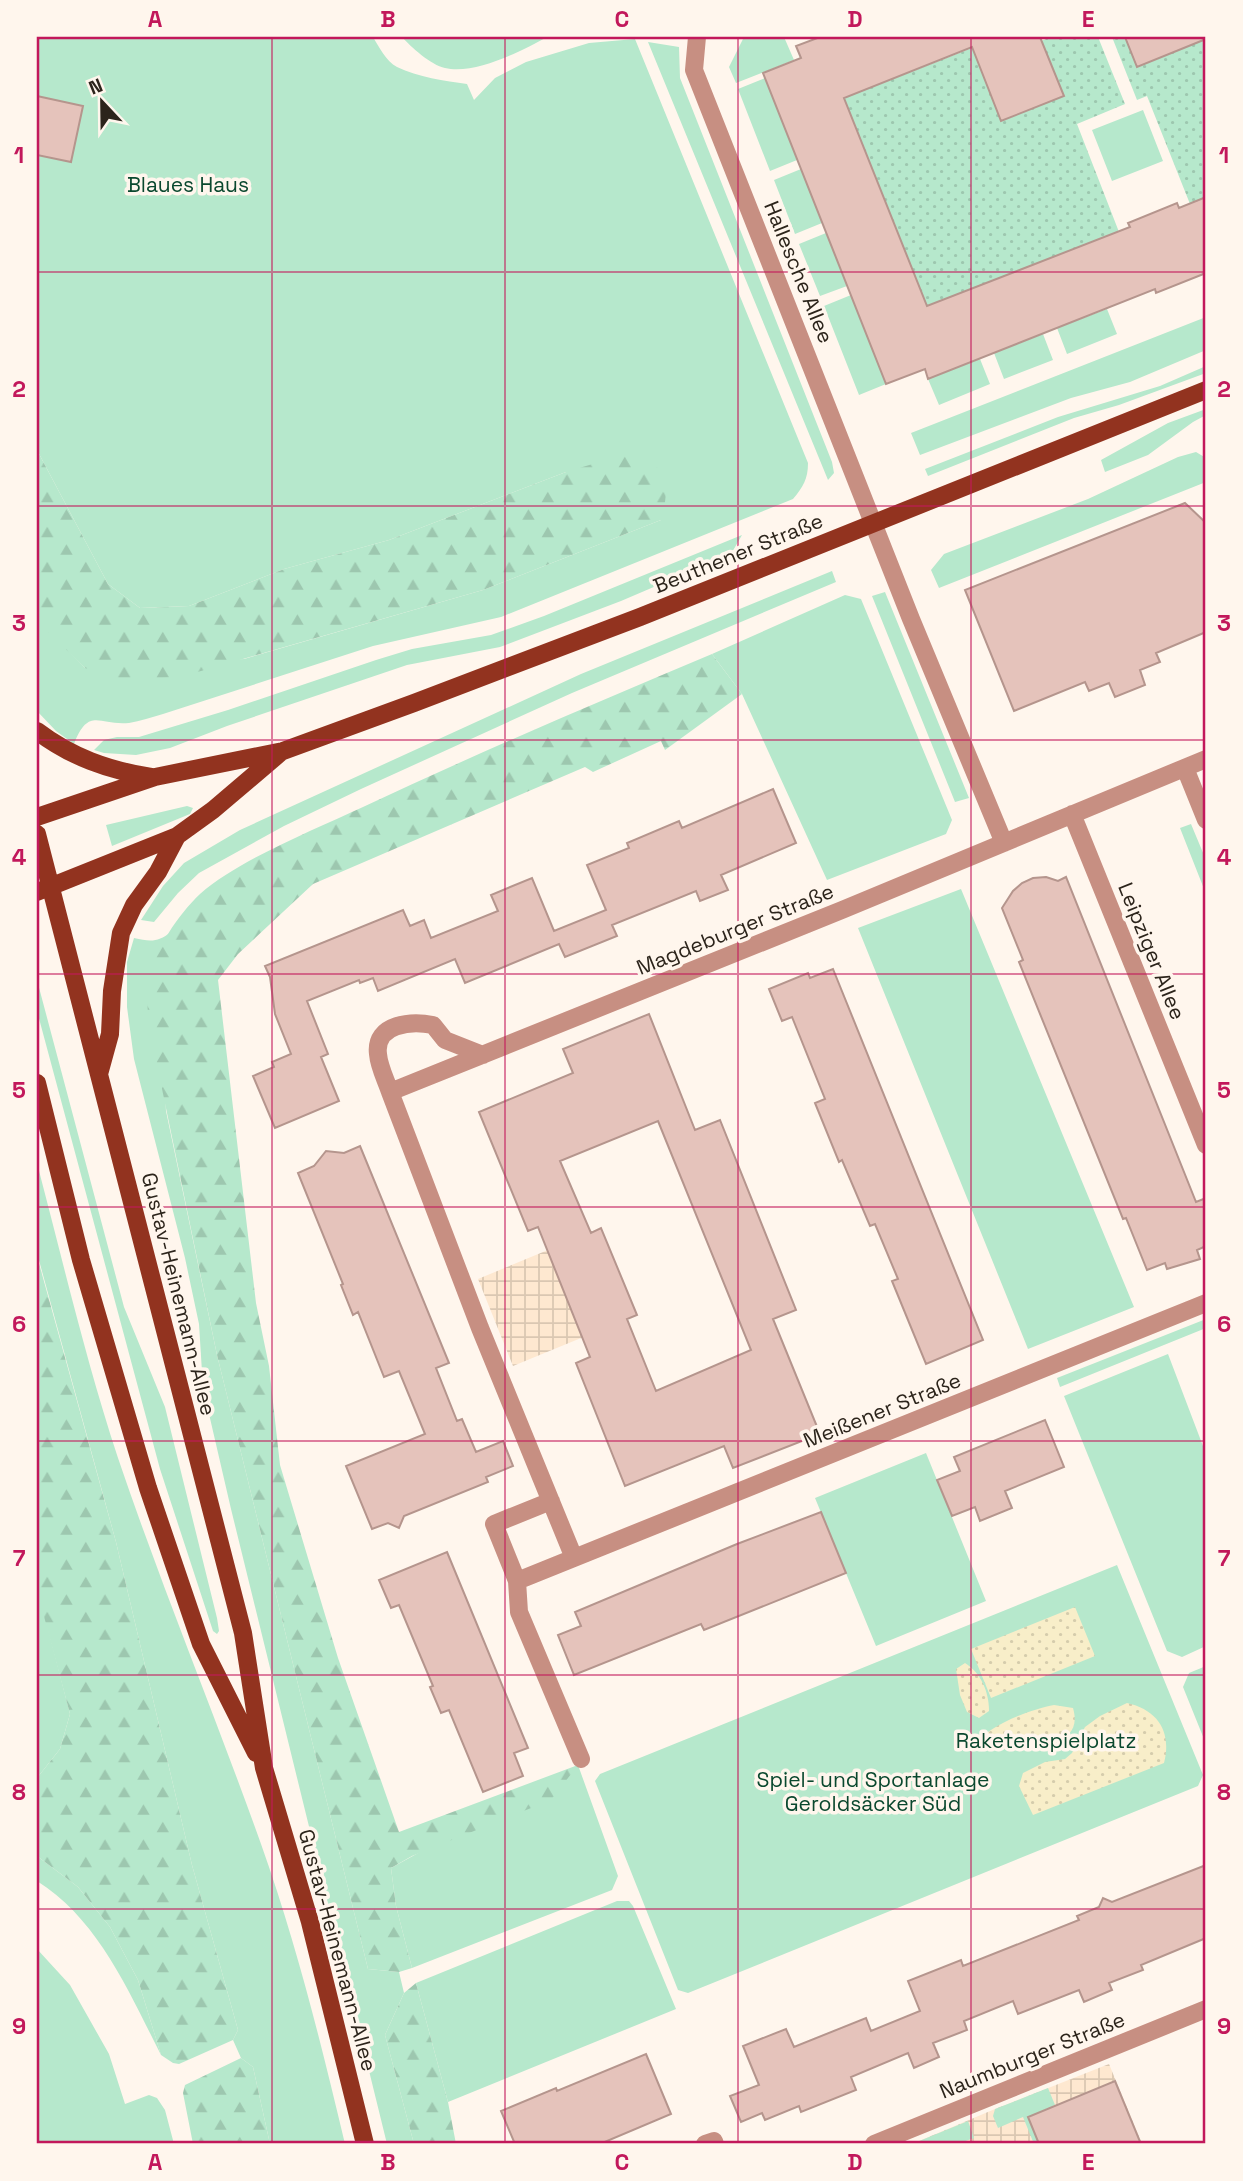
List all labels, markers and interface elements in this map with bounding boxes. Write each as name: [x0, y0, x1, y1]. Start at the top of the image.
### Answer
text: A: [148, 4, 163, 34]
text: B: [380, 4, 396, 34]
text: C: [615, 4, 629, 34]
text: D: [847, 4, 863, 34]
text: E: [1082, 4, 1094, 34]
north arrow: [66, 66, 136, 136]
text: N: [85, 73, 106, 101]
text: 1: [14, 140, 24, 170]
text: 1: [1219, 140, 1229, 170]
park label: Blaues Haus: [127, 171, 249, 198]
street label: Hallesche Allee: [758, 197, 840, 347]
text: 2: [12, 374, 26, 404]
text: 2: [1217, 374, 1231, 404]
street label: Beuthener Straße: [649, 507, 827, 599]
text: 3: [12, 608, 26, 638]
text: 3: [1217, 608, 1231, 638]
text: 4: [12, 842, 27, 872]
text: 4: [1217, 842, 1232, 872]
street label: Magdeburger Straße: [632, 877, 838, 981]
street label: Leipziger Allee: [1112, 878, 1192, 1024]
text: 5: [12, 1075, 26, 1105]
text: 5: [1217, 1075, 1231, 1105]
street label: Gustav-Heinemann-Allee: [136, 1170, 222, 1418]
text: 6: [12, 1309, 26, 1339]
text: 6: [1217, 1309, 1231, 1339]
street label: Meißener Straße: [799, 1366, 965, 1454]
text: 7: [13, 1543, 26, 1573]
text: 7: [1218, 1543, 1231, 1573]
park label: Raketenspielplatz: [956, 1727, 1136, 1754]
park label: Spiel- und Sportanlage Geroldsäcker Süd: [757, 1766, 989, 1817]
text: 8: [12, 1777, 26, 1807]
text: 8: [1217, 1777, 1231, 1807]
street label: Gustav-Heinemann-Allee: [293, 1826, 383, 2074]
street label: Naumburger Straße: [935, 2005, 1129, 2105]
text: 9: [12, 2011, 26, 2041]
text: 9: [1217, 2011, 1231, 2041]
text: A: [148, 2147, 163, 2177]
text: B: [380, 2147, 396, 2177]
text: C: [615, 2147, 629, 2177]
text: D: [847, 2147, 863, 2177]
text: E: [1082, 2147, 1094, 2177]

